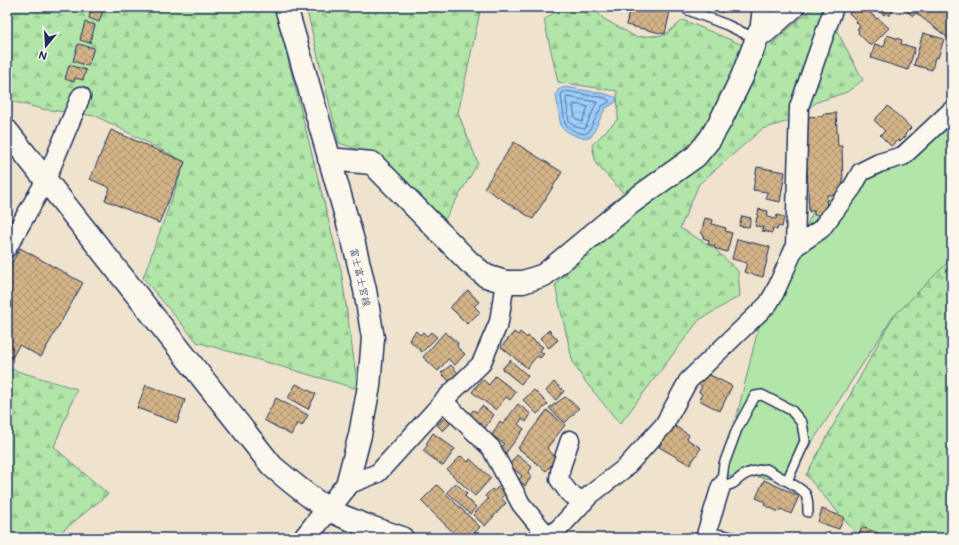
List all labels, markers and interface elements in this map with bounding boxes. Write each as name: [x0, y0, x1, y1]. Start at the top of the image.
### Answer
north arrow: [26, 26, 66, 66]
text: N: [37, 48, 49, 62]
street label: 富士富士宮線: [347, 247, 373, 308]

